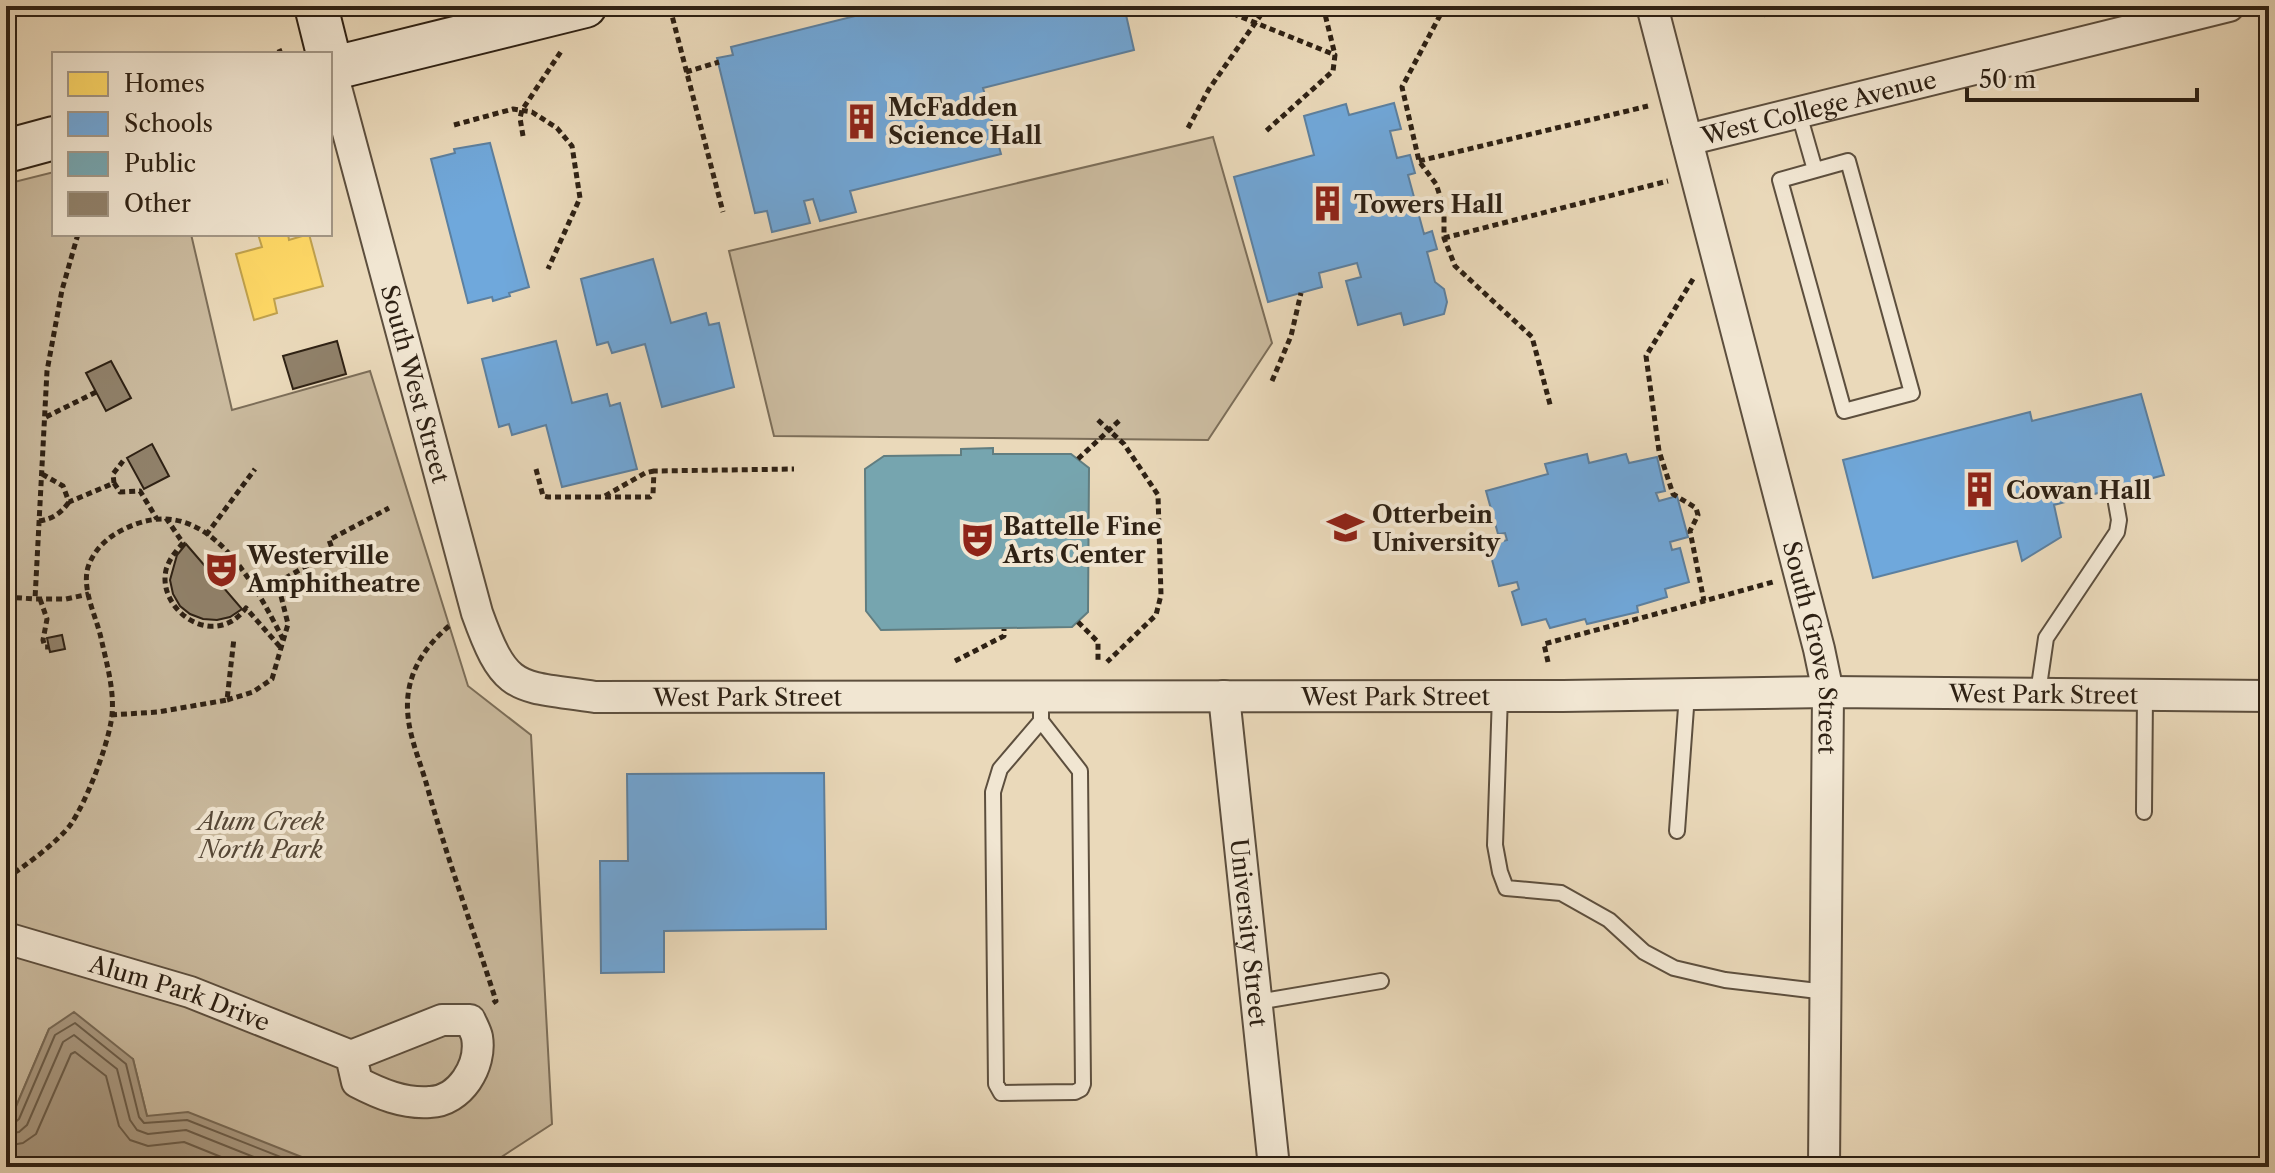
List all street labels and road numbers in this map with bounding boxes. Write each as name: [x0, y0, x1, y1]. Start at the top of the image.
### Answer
street label: West College Avenue: [1698, 64, 1939, 151]
street label: South West Street: [375, 282, 456, 487]
street label: South Grove Street: [1777, 538, 1843, 755]
street label: West Park Street: [1948, 679, 2139, 709]
street label: West Park Street: [652, 682, 843, 711]
street label: West Park Street: [1300, 682, 1491, 711]
street label: University Street: [1225, 837, 1274, 1029]
street label: Alum Park Drive: [85, 948, 274, 1037]

